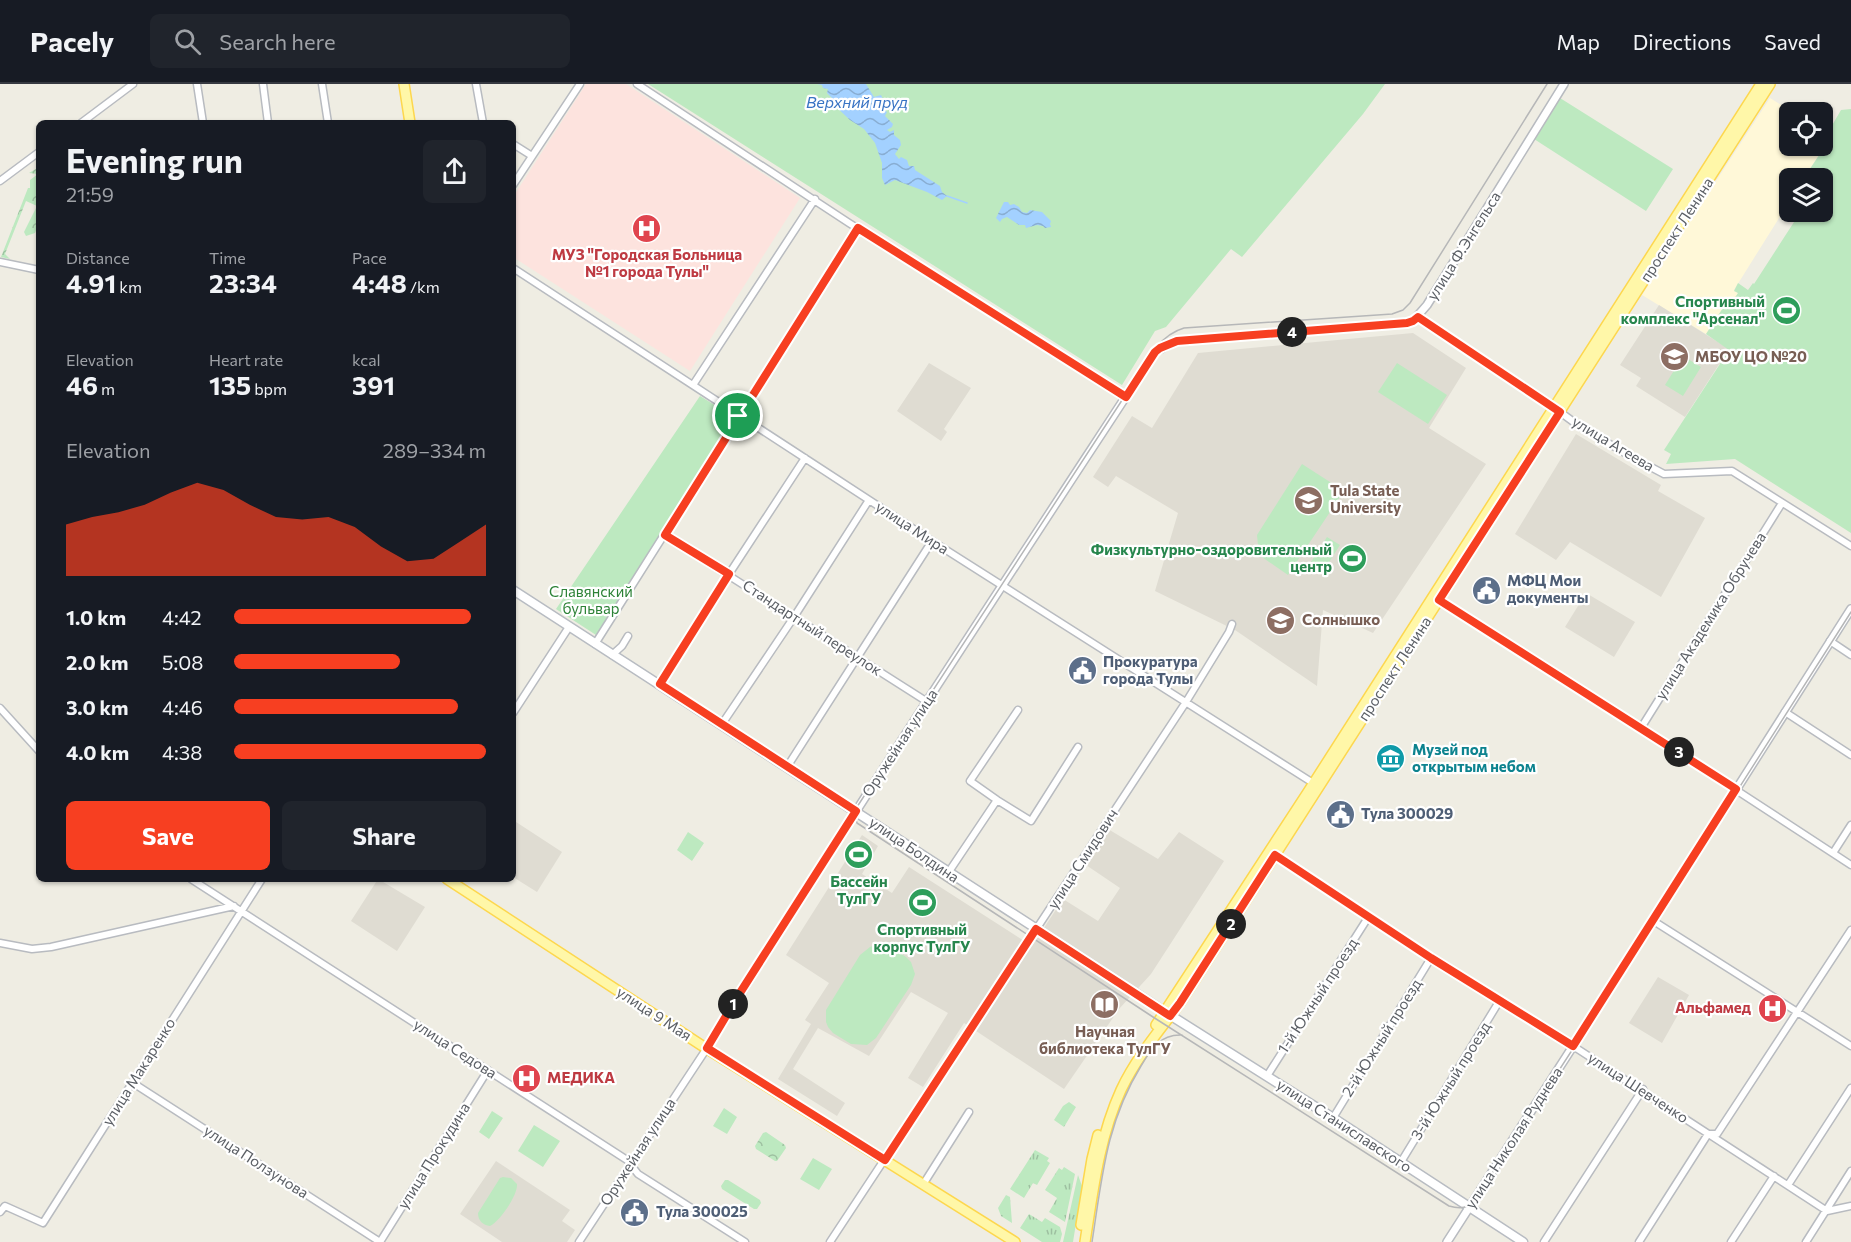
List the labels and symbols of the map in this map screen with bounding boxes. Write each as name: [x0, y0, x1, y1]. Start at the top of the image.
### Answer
water label: Верхний пруд: [806, 92, 908, 111]
street label: проспект Ленина: [1636, 174, 1717, 285]
street label: улица Ф.Энгельса: [1422, 188, 1504, 303]
hospital icon: МУЗ "Городская Больница №1 города Тулы": [631, 212, 663, 244]
place label: МУЗ "Городская Больница №1 города Тулы": [552, 245, 742, 280]
place label: Спортивный комплекс "Арсенал": [1621, 292, 1765, 327]
sports icon: Спортивный комплекс "Арсенал": [1770, 295, 1802, 327]
pin: 4: [1277, 317, 1307, 347]
school or university icon: МБОУ ЦО №20: [1658, 341, 1690, 373]
place label: МБОУ ЦО №20: [1695, 347, 1807, 365]
pin: [712, 390, 763, 441]
street label: улица Агеева: [1569, 412, 1658, 475]
place label: Tula State University: [1330, 481, 1402, 516]
school or university icon: Tula State University: [1293, 484, 1325, 516]
street label: улица Мира: [873, 497, 952, 557]
street label: улица Академика Обручева: [1651, 528, 1769, 703]
place label: Физкультурно-оздоровительный центр: [1091, 540, 1332, 575]
sports icon: Физкультурно-оздоровительный центр: [1337, 543, 1369, 575]
place label: МФЦ Мои документы: [1507, 571, 1588, 606]
public building icon: МФЦ Мои документы: [1470, 574, 1502, 606]
street label: Стандартный переулок: [740, 575, 886, 679]
park label: Славянский бульвар: [549, 582, 633, 617]
school or university icon: Солнышко: [1265, 604, 1297, 636]
place label: Солнышко: [1302, 610, 1380, 628]
street label: проспект Ленина: [1354, 613, 1435, 724]
place label: Прокуратура города Тулы: [1103, 652, 1198, 687]
public building icon: Прокуратура города Тулы: [1066, 655, 1098, 687]
street label: Оружейная улица: [858, 685, 941, 800]
pin: 3: [1664, 737, 1694, 767]
place label: Музей под открытым небом: [1412, 740, 1536, 775]
museum icon: Музей под открытым небом: [1375, 743, 1407, 775]
public building icon: Тула 300029: [1324, 798, 1356, 830]
place label: Тула 300029: [1361, 804, 1453, 822]
street label: улица Смидович: [1043, 805, 1121, 912]
street label: улица Болдина: [866, 812, 963, 886]
sports icon: Бассейн ТулГУ: [843, 839, 875, 871]
place label: Бассейн ТулГУ: [830, 872, 888, 907]
sports icon: Спортивный корпус ТулГУ: [906, 887, 938, 919]
pin: 2: [1216, 909, 1246, 939]
place label: Спортивный корпус ТулГУ: [873, 920, 971, 955]
street label: 1-й Южный проезд: [1273, 934, 1361, 1056]
street label: 2-й Южный проезд: [1338, 975, 1425, 1100]
street label: улица 9 Мая: [614, 982, 695, 1044]
pin: 1: [718, 989, 748, 1019]
library icon: Научная библиотека ТулГУ: [1089, 989, 1121, 1021]
hospital icon: Альфамед: [1756, 992, 1788, 1024]
place label: Альфамед: [1675, 998, 1752, 1016]
street label: улица Макаренко: [98, 1014, 179, 1129]
street label: улица Седова: [411, 1015, 501, 1082]
street label: 3-й Южный проезд: [1407, 1018, 1494, 1143]
place label: Научная библиотека ТулГУ: [1039, 1022, 1172, 1057]
street label: улица Шевченко: [1585, 1048, 1692, 1126]
hospital icon: МЕДИКА: [510, 1062, 542, 1094]
street label: улица Николая Руднева: [1461, 1063, 1566, 1212]
place label: МЕДИКА: [547, 1068, 615, 1086]
street label: улица Станиславского: [1274, 1075, 1415, 1176]
street label: Оружейная улица: [596, 1094, 679, 1209]
street label: улица Прокудина: [393, 1099, 473, 1212]
street label: улица Ползунова: [201, 1121, 312, 1202]
public building icon: Тула 300025: [619, 1196, 651, 1228]
place label: Тула 300025: [656, 1202, 748, 1220]

